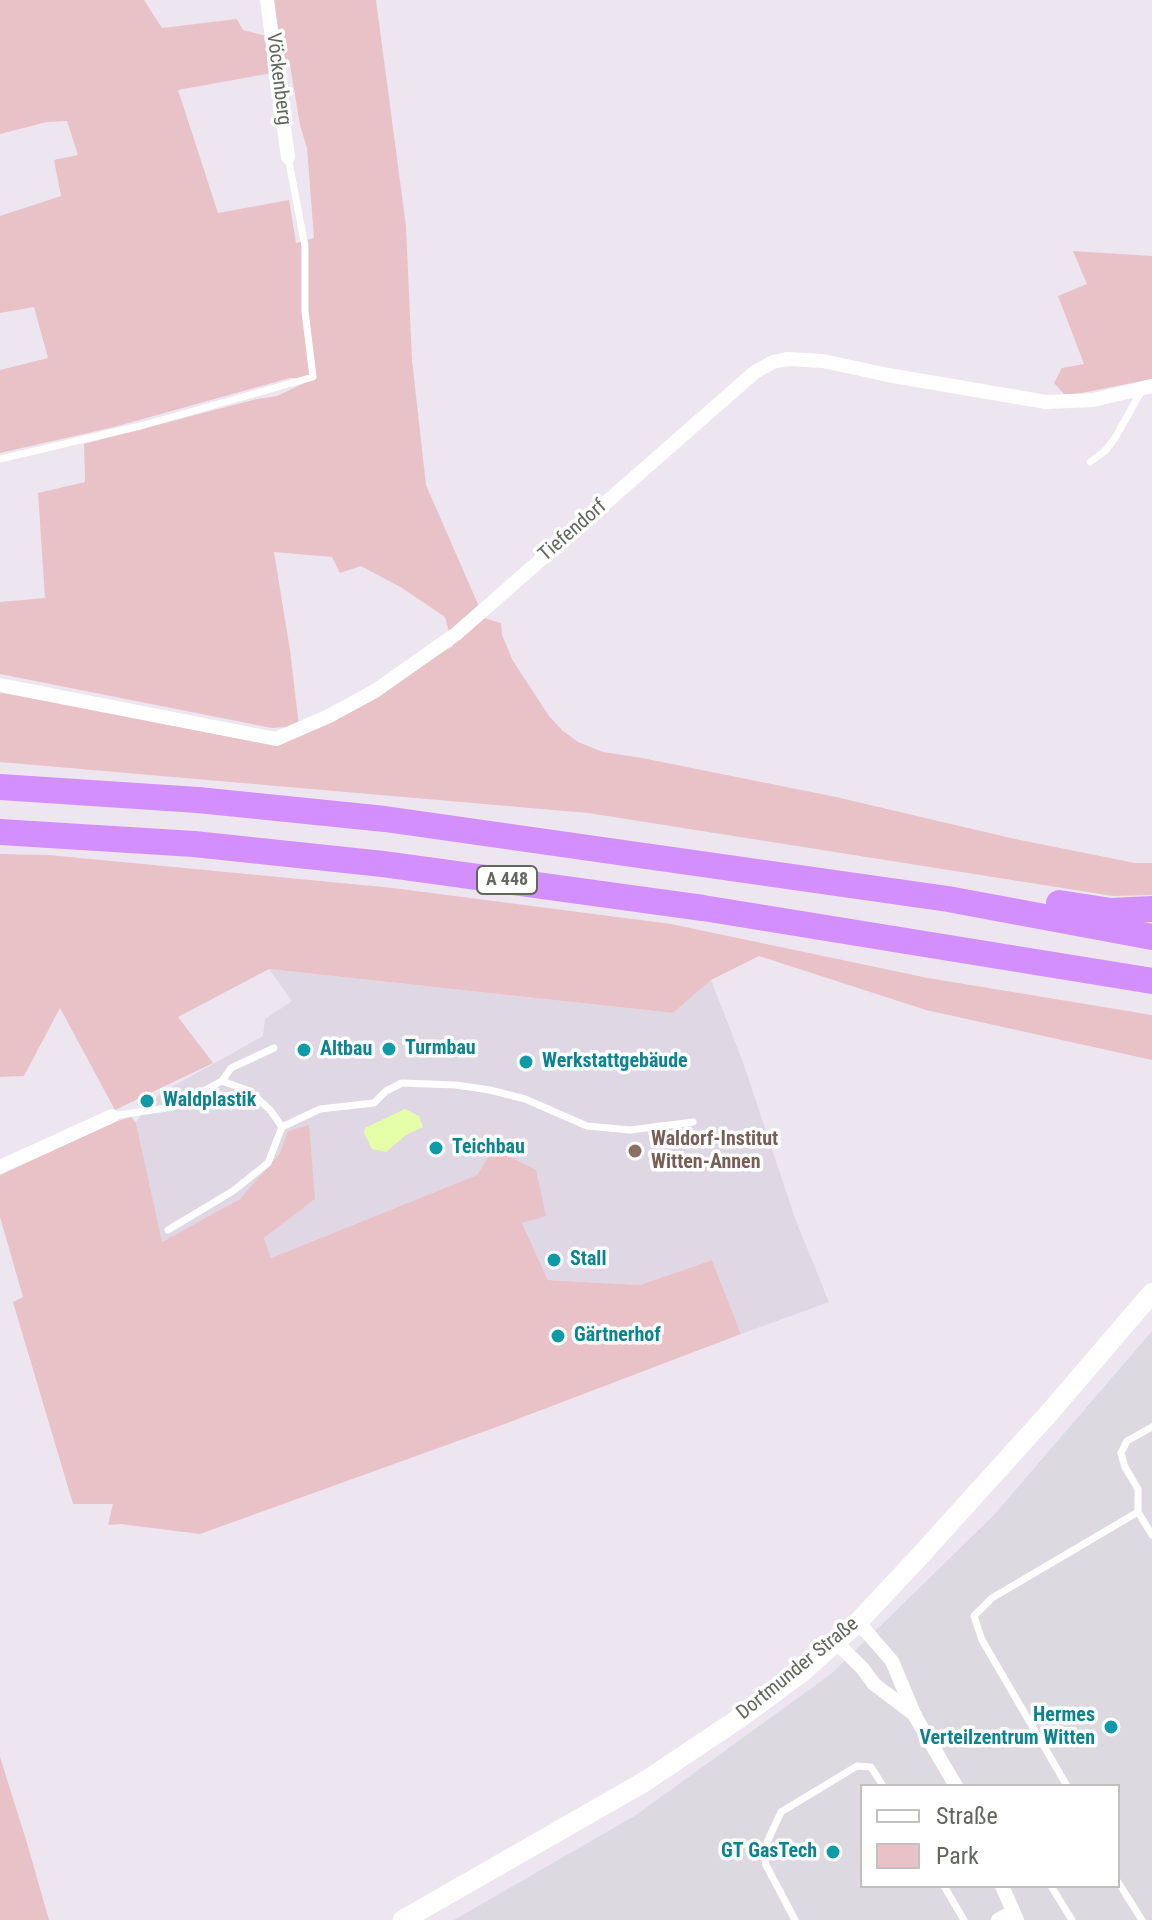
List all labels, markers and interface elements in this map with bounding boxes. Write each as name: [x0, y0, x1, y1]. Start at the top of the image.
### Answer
street label: Vöckenberg: [260, 31, 296, 127]
street label: Tiefendorf: [534, 495, 612, 567]
road number: A 448: [477, 866, 537, 894]
place label: Turmbau: [405, 1037, 476, 1061]
place label: Altbau: [320, 1038, 372, 1062]
marker: Turmbau: [380, 1040, 398, 1058]
marker: Altbau: [295, 1041, 313, 1059]
place label: Werkstattgebäude: [542, 1050, 688, 1074]
marker: Werkstattgebäude: [517, 1053, 535, 1071]
place label: Waldplastik: [163, 1089, 256, 1113]
marker: Waldplastik: [138, 1092, 156, 1110]
place label: Waldorf-Institut Witten-Annen: [651, 1128, 778, 1175]
place label: Teichbau: [452, 1136, 525, 1160]
marker: Teichbau: [427, 1139, 445, 1157]
marker: Waldorf-Institut Witten-Annen: [626, 1142, 644, 1160]
place label: Stall: [570, 1248, 606, 1272]
marker: Stall: [545, 1251, 563, 1269]
place label: Gärtnerhof: [574, 1324, 661, 1348]
marker: Gärtnerhof: [549, 1327, 567, 1345]
street label: Dortmunder Straße: [732, 1613, 864, 1725]
place label: Hermes Verteilzentrum Witten: [919, 1704, 1095, 1751]
marker: Hermes Verteilzentrum Witten: [1102, 1718, 1120, 1736]
legend: [860, 1784, 1120, 1888]
text: Straße: [936, 1802, 998, 1830]
place label: GT GasTech: [721, 1840, 817, 1864]
text: Park: [936, 1842, 979, 1870]
marker: GT GasTech: [824, 1843, 842, 1861]

